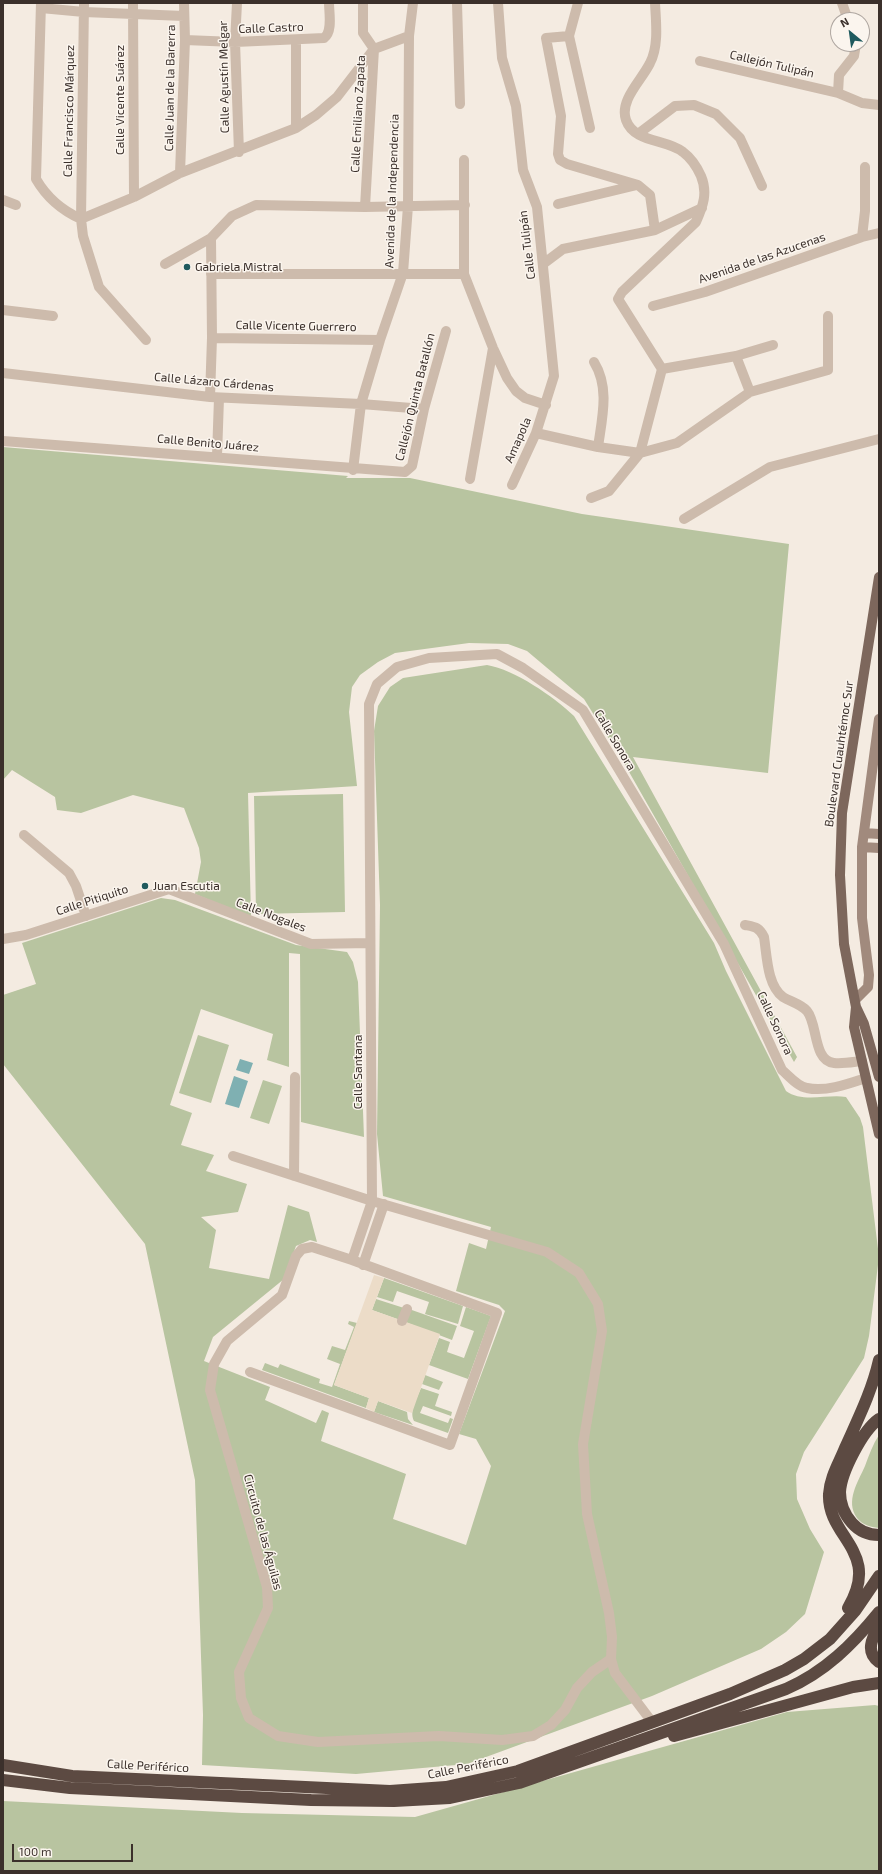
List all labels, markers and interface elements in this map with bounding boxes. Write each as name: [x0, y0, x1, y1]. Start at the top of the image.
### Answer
north arrow: [830, 12, 870, 52]
text: N: [838, 14, 851, 30]
street label: Calle Castro: [238, 20, 304, 36]
street label: Calle Agustín Melgar: [216, 21, 232, 133]
street label: Calle Juan de la Barerra: [162, 24, 178, 152]
street label: Calle Francisco Márquez: [61, 45, 77, 177]
street label: Calle Vicente Suárez: [113, 45, 127, 155]
street label: Callejón Tulipán: [728, 47, 816, 81]
street label: Calle Emiliano Zapata: [348, 55, 368, 173]
street label: Avenida de la Independencia: [382, 114, 402, 268]
street label: Calle Tulipán: [516, 210, 538, 280]
street label: Avenida de las Azucenas: [697, 229, 827, 287]
place label: Gabriela Mistral: [195, 260, 282, 274]
marker: Gabriela Mistral: [182, 262, 192, 272]
street label: Calle Vicente Guerrero: [235, 318, 357, 334]
street label: Callejón Quinta Batallón: [392, 332, 438, 462]
street label: Calle Lázaro Cárdenas: [153, 370, 275, 394]
street label: Amapola: [502, 415, 534, 465]
street label: Calle Benito Juárez: [156, 431, 260, 455]
street label: Boulevard Cuauhtémoc Sur: [822, 680, 856, 828]
street label: Calle Sonora: [591, 707, 639, 773]
place label: Juan Escutia: [153, 879, 220, 893]
marker: Juan Escutia: [140, 881, 150, 891]
street label: Calle Pitiquito: [54, 882, 130, 918]
street label: Calle Nogales: [234, 895, 308, 935]
street label: Calle Sonora: [754, 989, 796, 1057]
street label: Calle Santana: [351, 1035, 365, 1109]
street label: Circuito de las Águilas: [241, 1472, 285, 1592]
street label: Calle Periférico: [426, 1752, 510, 1782]
street label: Calle Periférico: [107, 1757, 189, 1775]
scale bar: [14, 1836, 135, 1862]
text: 100 m: [19, 1844, 51, 1858]

